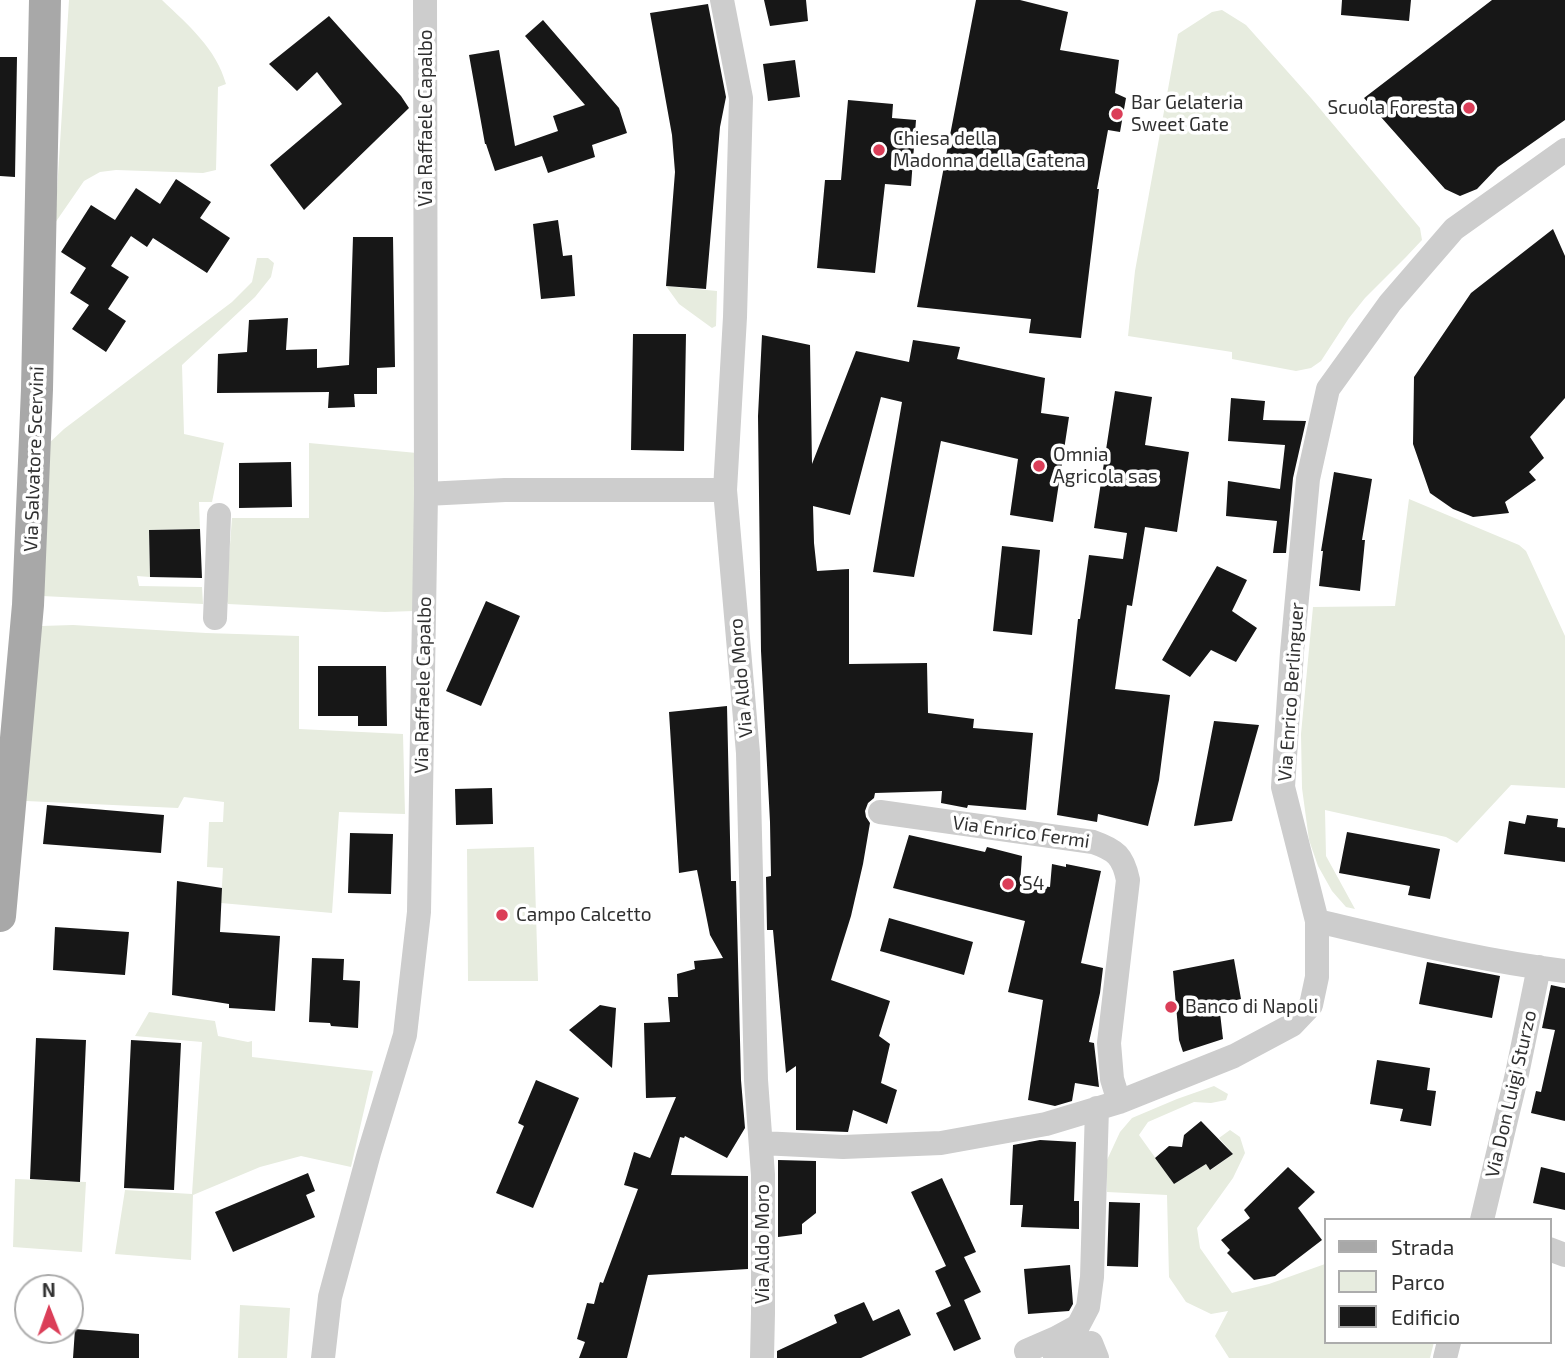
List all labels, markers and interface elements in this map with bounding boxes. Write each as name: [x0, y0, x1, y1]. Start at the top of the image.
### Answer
street label: Via Raffaele Capalbo: [415, 29, 437, 207]
place label: Bar Gelateria Sweet Gate: [1131, 92, 1243, 136]
place label: Scuola Foresta: [1327, 97, 1455, 119]
marker: Scuola Foresta: [1461, 100, 1477, 116]
marker: Bar Gelateria Sweet Gate: [1109, 106, 1125, 122]
place label: Chiesa della Madonna della Catena: [893, 128, 1086, 172]
marker: Chiesa della Madonna della Catena: [871, 142, 887, 158]
street label: Via Salvatore Scervini: [19, 366, 49, 552]
place label: Omnia Agricola sas: [1053, 444, 1158, 488]
marker: Omnia Agricola sas: [1031, 458, 1047, 474]
street label: Via Raffaele Capalbo: [410, 596, 436, 774]
street label: Via Enrico Berlinguer: [1273, 602, 1309, 782]
street label: Via Aldo Moro: [724, 617, 758, 739]
street label: Via Enrico Fermi: [951, 811, 1091, 853]
place label: S4: [1022, 873, 1044, 895]
marker: S4: [1000, 876, 1016, 892]
place label: Campo Calcetto: [516, 904, 651, 926]
marker: Campo Calcetto: [494, 907, 510, 923]
place label: Banco di Napoli: [1185, 996, 1318, 1018]
marker: Banco di Napoli: [1163, 999, 1179, 1015]
street label: Via Don Luigi Sturzo: [1481, 1008, 1541, 1180]
street label: Via Aldo Moro: [752, 1184, 774, 1304]
legend: [1324, 1218, 1551, 1344]
text: Strada: [1391, 1234, 1454, 1259]
text: Parco: [1391, 1269, 1445, 1294]
north arrow: [14, 1274, 84, 1344]
text: N: [42, 1278, 56, 1301]
text: Edificio: [1391, 1304, 1460, 1329]

